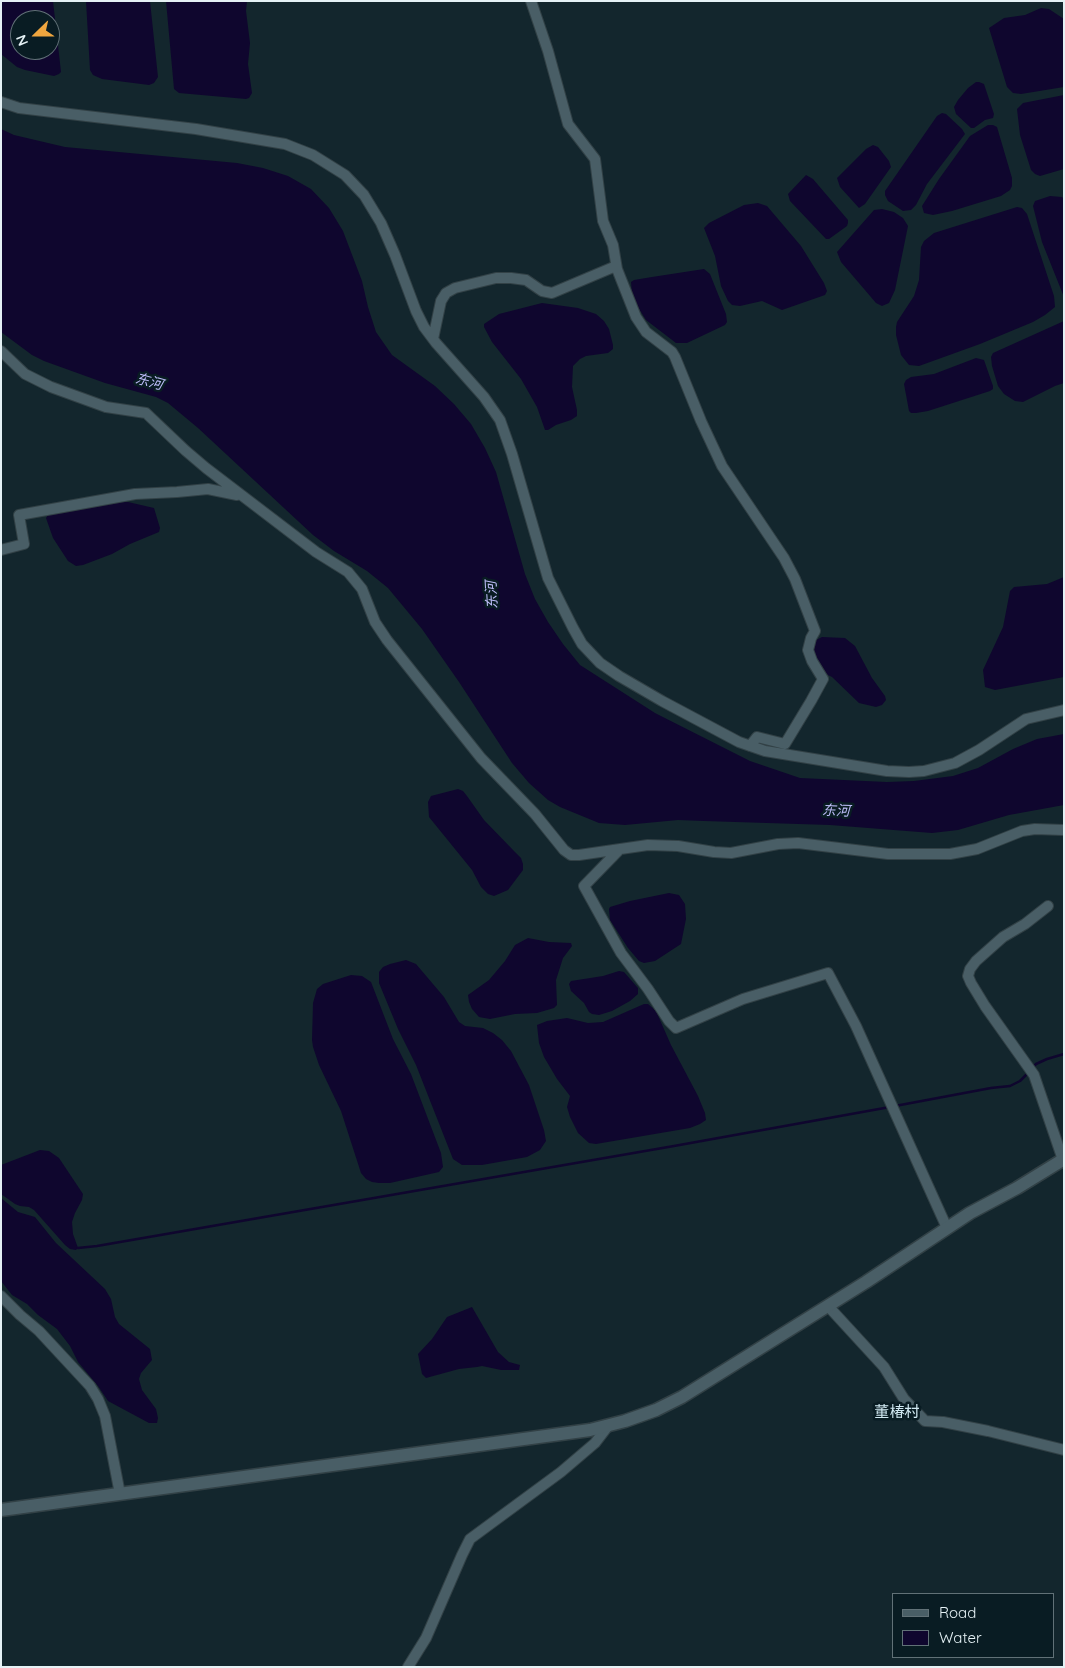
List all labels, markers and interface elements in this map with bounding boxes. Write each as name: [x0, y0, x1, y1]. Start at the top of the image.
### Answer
north arrow: [10, 10, 60, 60]
text: N: [12, 32, 32, 48]
water label: 东河: [133, 370, 165, 394]
water label: 东河: [483, 581, 501, 609]
water label: 东河: [822, 802, 850, 820]
district label: 董椿村: [875, 1403, 919, 1421]
legend: [892, 1593, 1055, 1658]
text: Road: [939, 1603, 976, 1622]
text: Water: [939, 1628, 982, 1647]

